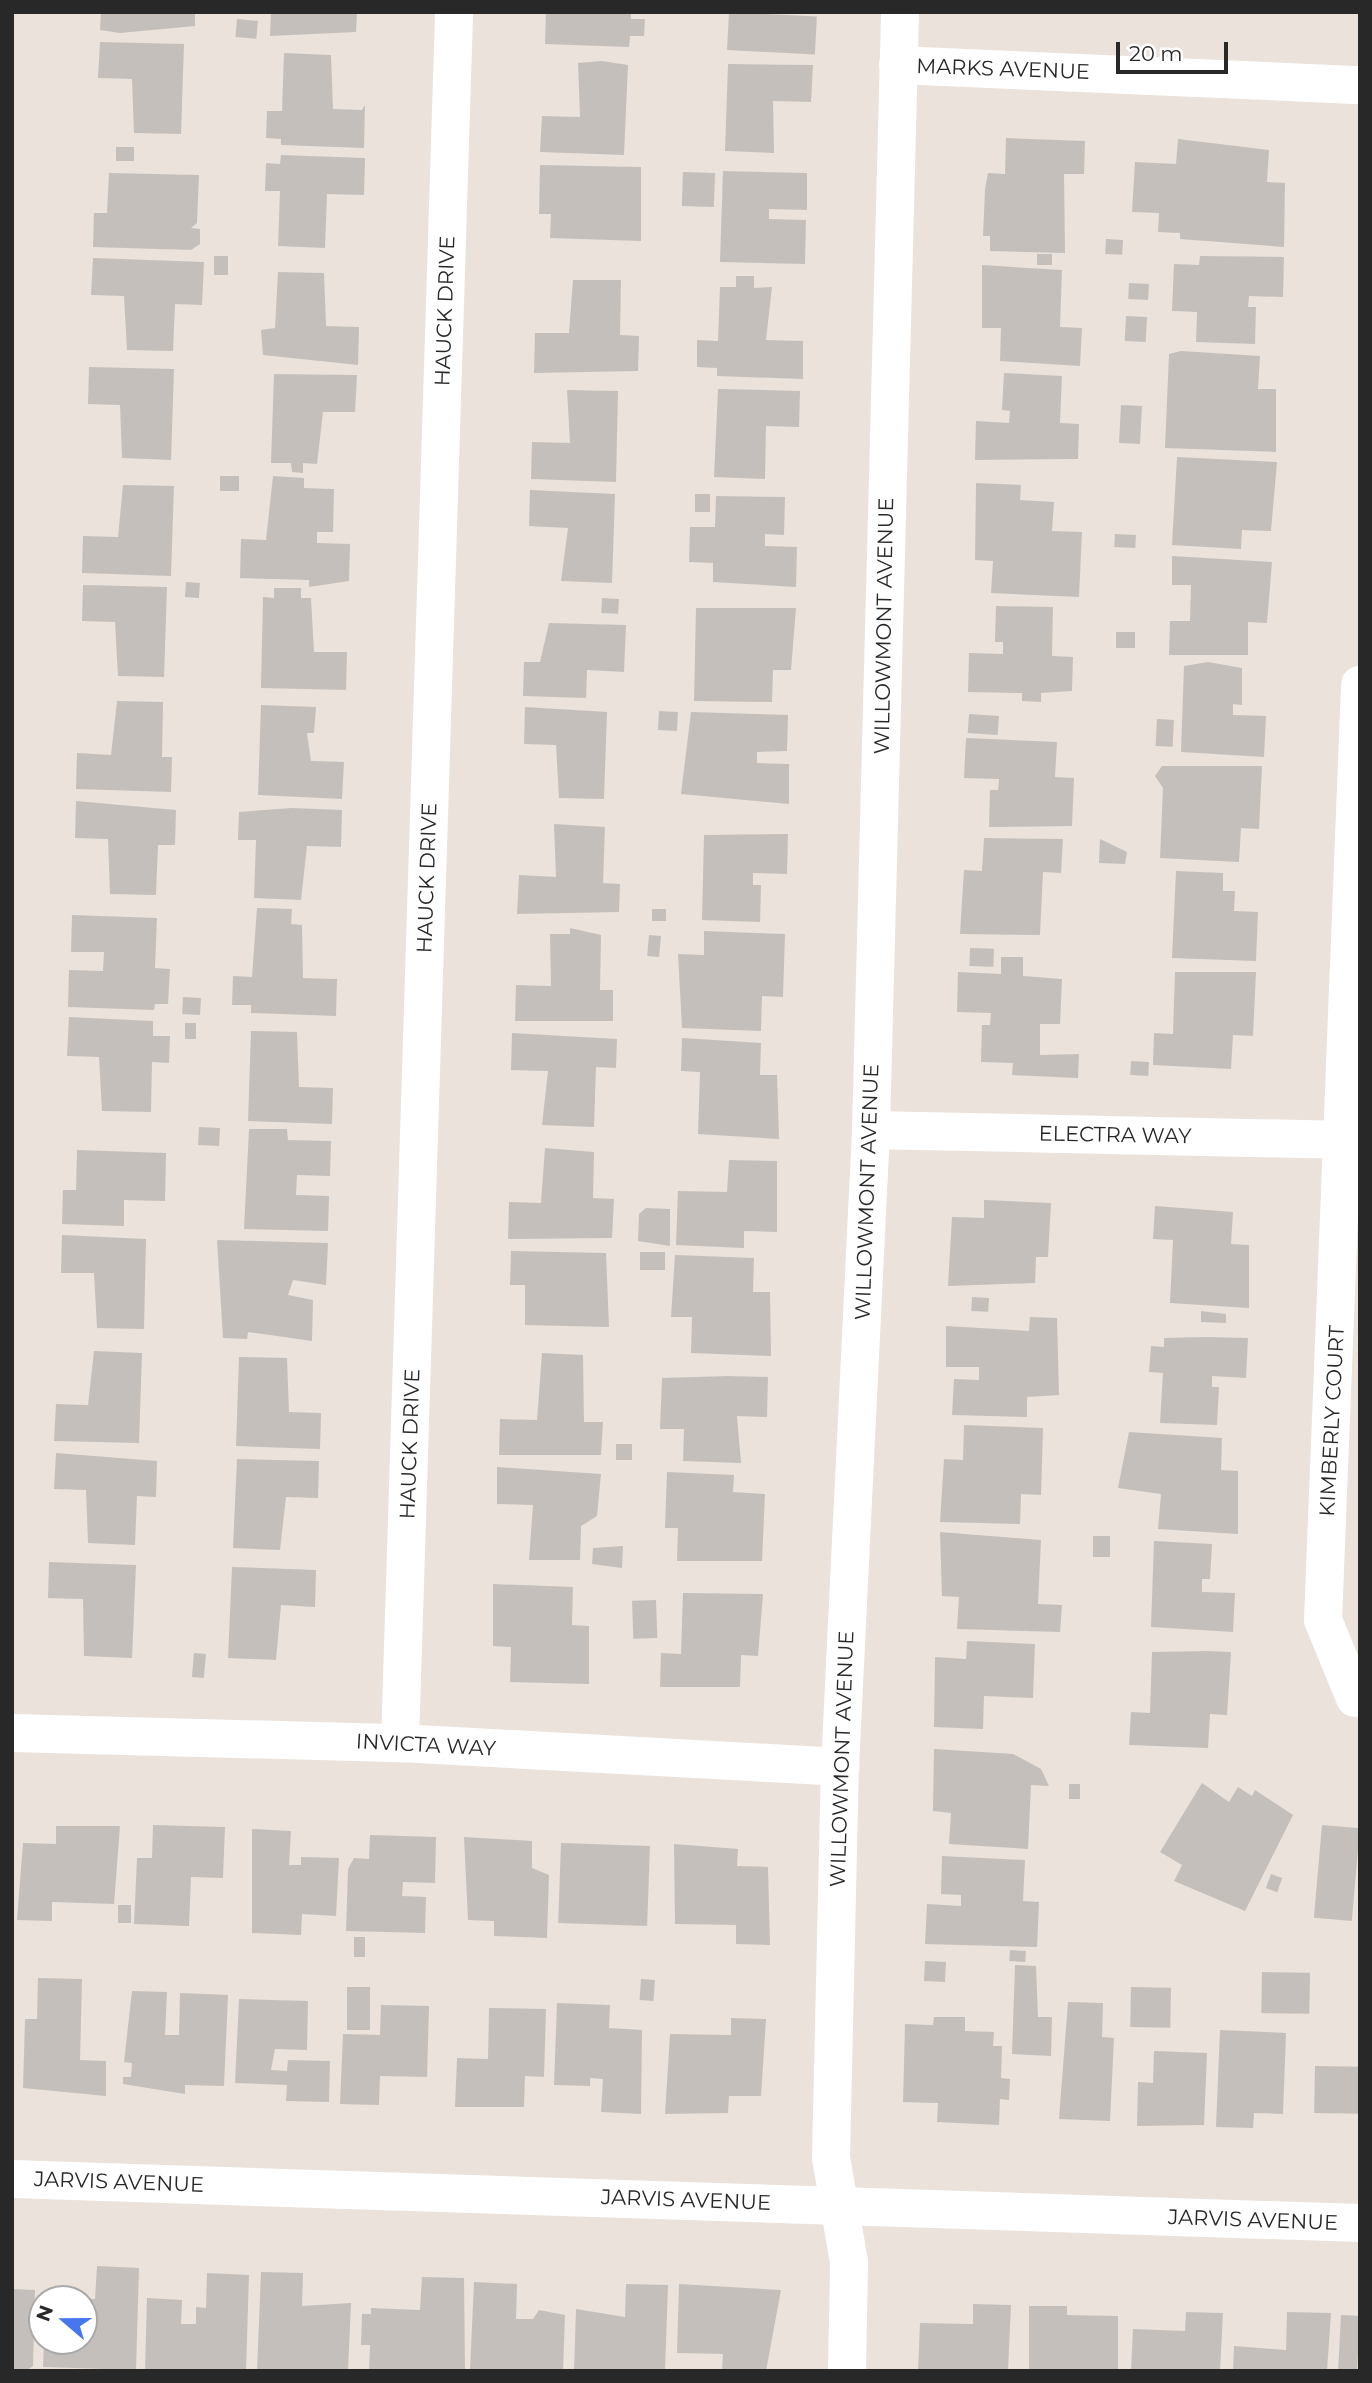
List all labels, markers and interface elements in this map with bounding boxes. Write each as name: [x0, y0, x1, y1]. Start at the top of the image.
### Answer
scale bar: [1120, 28, 1232, 72]
text: 20 m: [1129, 41, 1183, 66]
street label: MARKS AVENUE: [916, 53, 1090, 85]
street label: HAUCK DRIVE: [430, 235, 460, 387]
street label: WILLOWMONT AVENUE: [869, 497, 899, 755]
street label: HAUCK DRIVE: [412, 802, 442, 954]
street label: WILLOWMONT AVENUE: [850, 1063, 884, 1321]
street label: ELECTRA WAY: [1038, 1121, 1192, 1149]
street label: KIMBERLY COURT: [1314, 1325, 1350, 1517]
street label: HAUCK DRIVE: [395, 1368, 425, 1520]
street label: WILLOWMONT AVENUE: [825, 1630, 859, 1888]
street label: INVICTA WAY: [355, 1729, 497, 1761]
street label: JARVIS AVENUE: [34, 2166, 204, 2198]
street label: JARVIS AVENUE: [601, 2184, 771, 2216]
street label: JARVIS AVENUE: [1168, 2204, 1338, 2236]
north arrow: [28, 2285, 98, 2355]
text: N: [31, 2302, 58, 2324]

